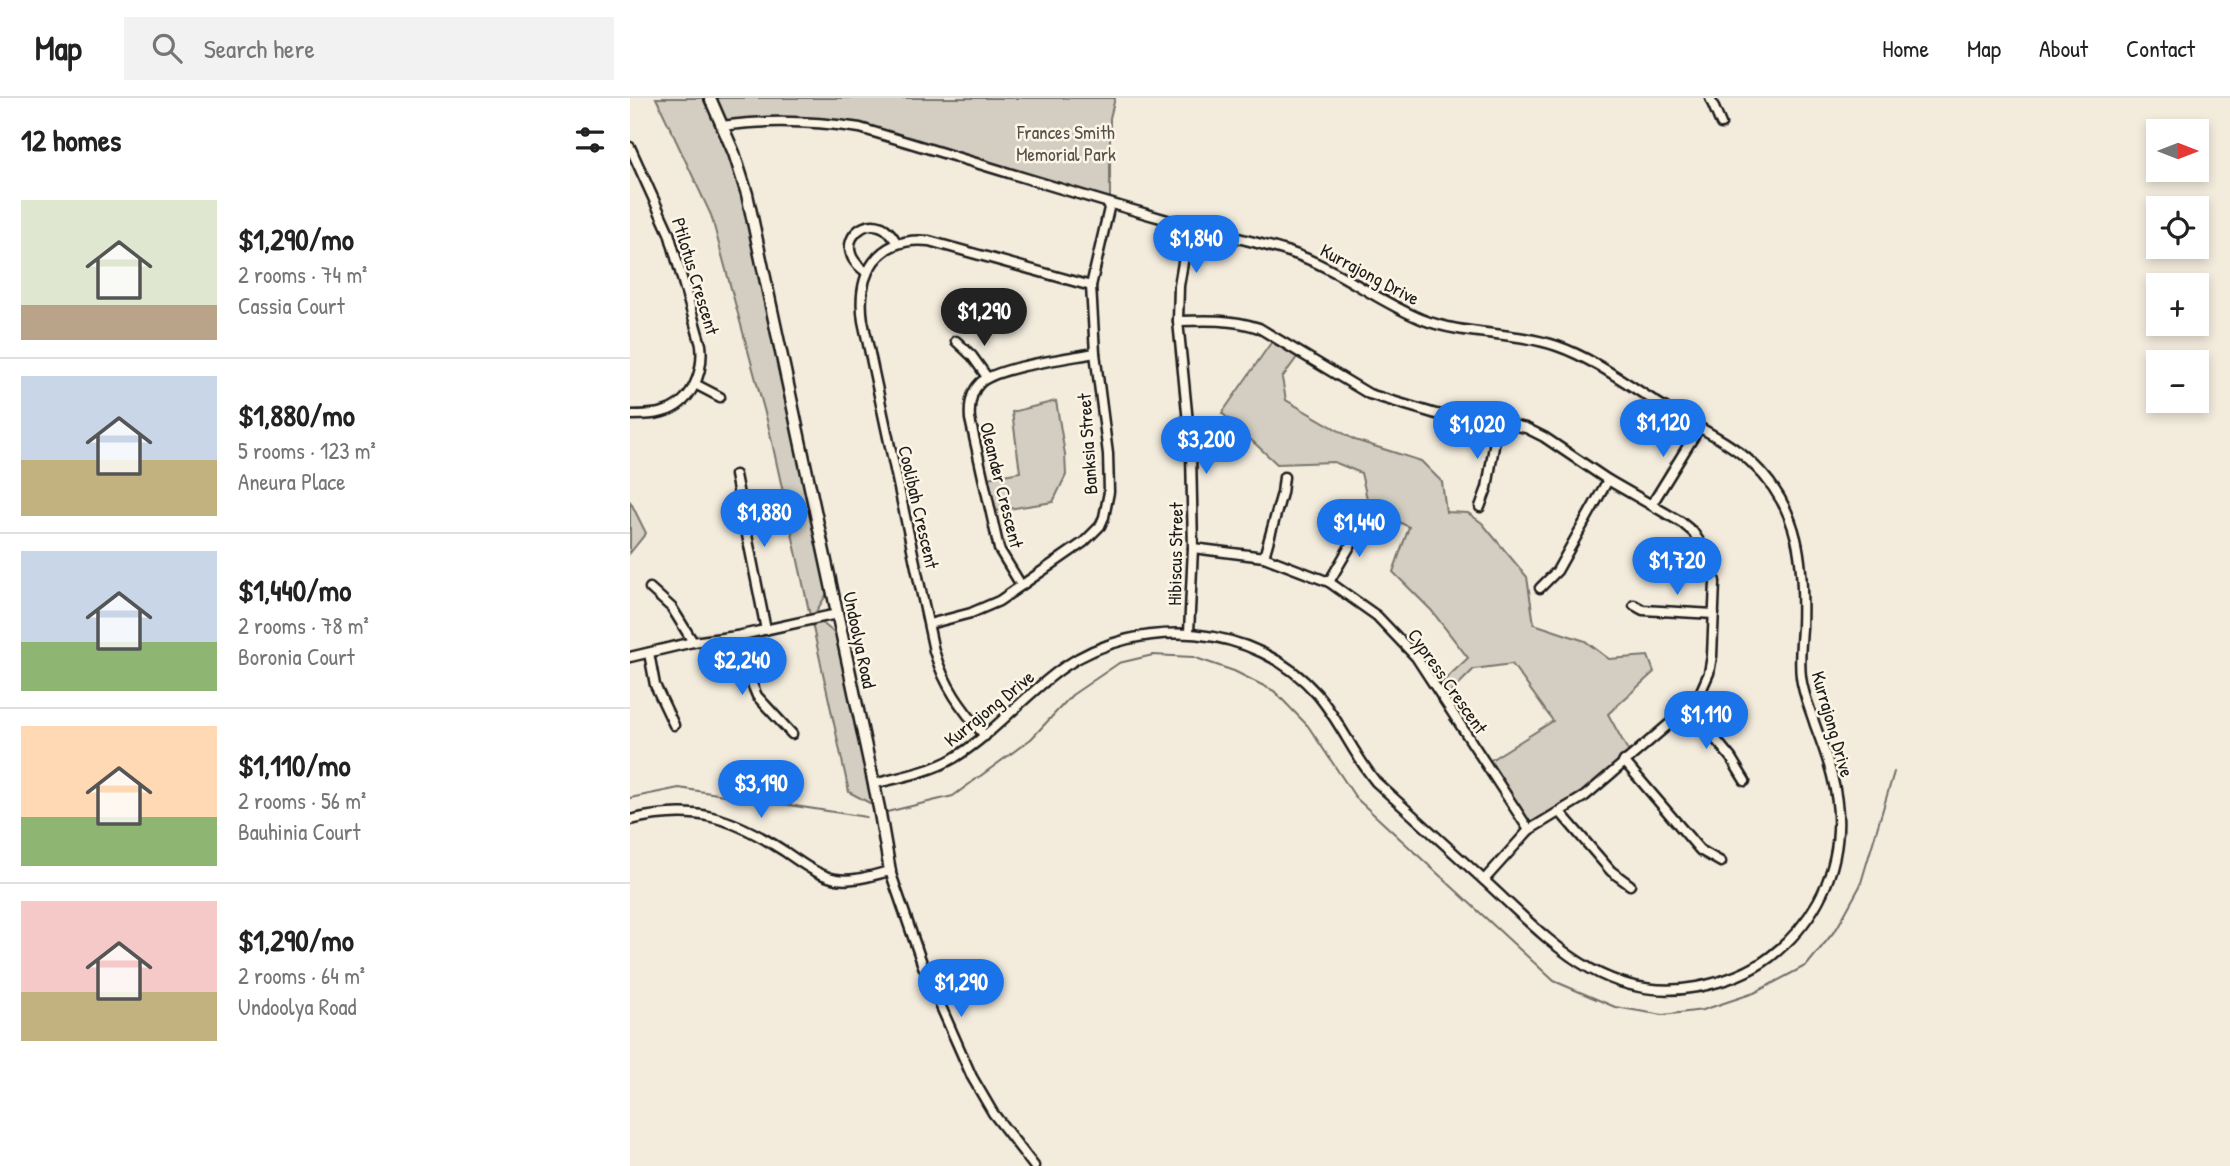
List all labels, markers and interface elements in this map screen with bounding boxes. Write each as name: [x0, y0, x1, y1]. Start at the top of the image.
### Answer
search box: [124, 17, 614, 80]
text: Map: [35, 26, 82, 70]
icon: search: [148, 29, 186, 67]
text: Search here: [204, 31, 315, 66]
text: Home: [1882, 32, 1929, 64]
text: Map: [1967, 32, 2001, 64]
text: About: [2039, 32, 2088, 64]
text: Contact: [2126, 32, 2195, 64]
park label: Frances Smith Memorial Park: [1016, 119, 1116, 167]
north arrow: [2146, 119, 2208, 182]
map controls: [2146, 119, 2209, 413]
text: 12 homes: [21, 120, 121, 160]
icon: filters: [571, 121, 609, 159]
button: locate: [2146, 196, 2209, 259]
street label: Ptilotus Crescent: [666, 214, 726, 338]
pin: $1,840: [1139, 216, 1253, 275]
text: $1,290/mo: [238, 219, 354, 259]
text: $1,840: [1169, 222, 1223, 253]
icon: home: [77, 228, 161, 312]
street label: Kurrajong Drive: [1316, 237, 1425, 311]
text: 2 rooms · 74 m²: [238, 259, 367, 290]
button: +: [2146, 273, 2209, 336]
pin: $1,290: [927, 288, 1041, 348]
text: Cassia Court: [238, 290, 345, 321]
text: $1,290: [957, 295, 1011, 326]
button: −: [2146, 350, 2209, 413]
street label: Banksia Street: [1070, 392, 1103, 495]
text: $1,880/mo: [238, 395, 355, 435]
pin: $1,120: [1606, 400, 1720, 459]
pin: $1,020: [1420, 402, 1534, 461]
icon: home: [77, 404, 161, 488]
text: $1,120: [1636, 406, 1690, 437]
text: $1,020: [1449, 408, 1505, 439]
pin: $3,200: [1149, 416, 1263, 476]
street label: Oleander Crescent: [974, 419, 1030, 551]
text: $3,200: [1177, 423, 1235, 454]
text: 5 rooms · 123 m²: [238, 435, 376, 466]
street label: Coolibah Crescent: [892, 443, 946, 571]
text: Aneura Place: [238, 466, 345, 497]
pin: $1,880: [707, 490, 821, 549]
text: $1,880: [737, 496, 791, 527]
pin: $1,440: [1302, 500, 1416, 559]
street label: Hibiscus Street: [1161, 502, 1189, 606]
text: $1,440: [1333, 506, 1385, 537]
pin: $1,720: [1620, 538, 1734, 597]
text: $1,720: [1648, 544, 1706, 575]
text: $1,440/mo: [238, 570, 351, 610]
icon: home: [77, 579, 161, 663]
street label: Undoolya Road: [837, 589, 883, 691]
text: 2 rooms · 78 m²: [238, 610, 369, 641]
street label: Cypress Crescent: [1402, 623, 1494, 739]
pin: $2,240: [685, 638, 799, 697]
text: Boronia Court: [238, 641, 355, 672]
text: $2,240: [714, 644, 770, 675]
street label: Kurrajong Drive: [938, 663, 1040, 752]
street label: Kurrajong Drive: [1805, 668, 1861, 780]
pin: $1,110: [1649, 692, 1763, 751]
text: $1,110: [1680, 698, 1732, 729]
text: $1,110/mo: [238, 745, 351, 785]
icon: home: [77, 754, 161, 838]
pin: $3,190: [704, 760, 818, 820]
text: $3,190: [734, 767, 788, 798]
text: 2 rooms · 56 m²: [238, 785, 366, 816]
text: Bauhinia Court: [238, 816, 360, 847]
text: $1,290/mo: [238, 920, 354, 960]
icon: home: [77, 929, 161, 1013]
text: 2 rooms · 64 m²: [238, 960, 365, 991]
pin: $1,290: [904, 960, 1018, 1019]
text: $1,290: [934, 966, 988, 997]
text: Undoolya Road: [238, 991, 356, 1022]

